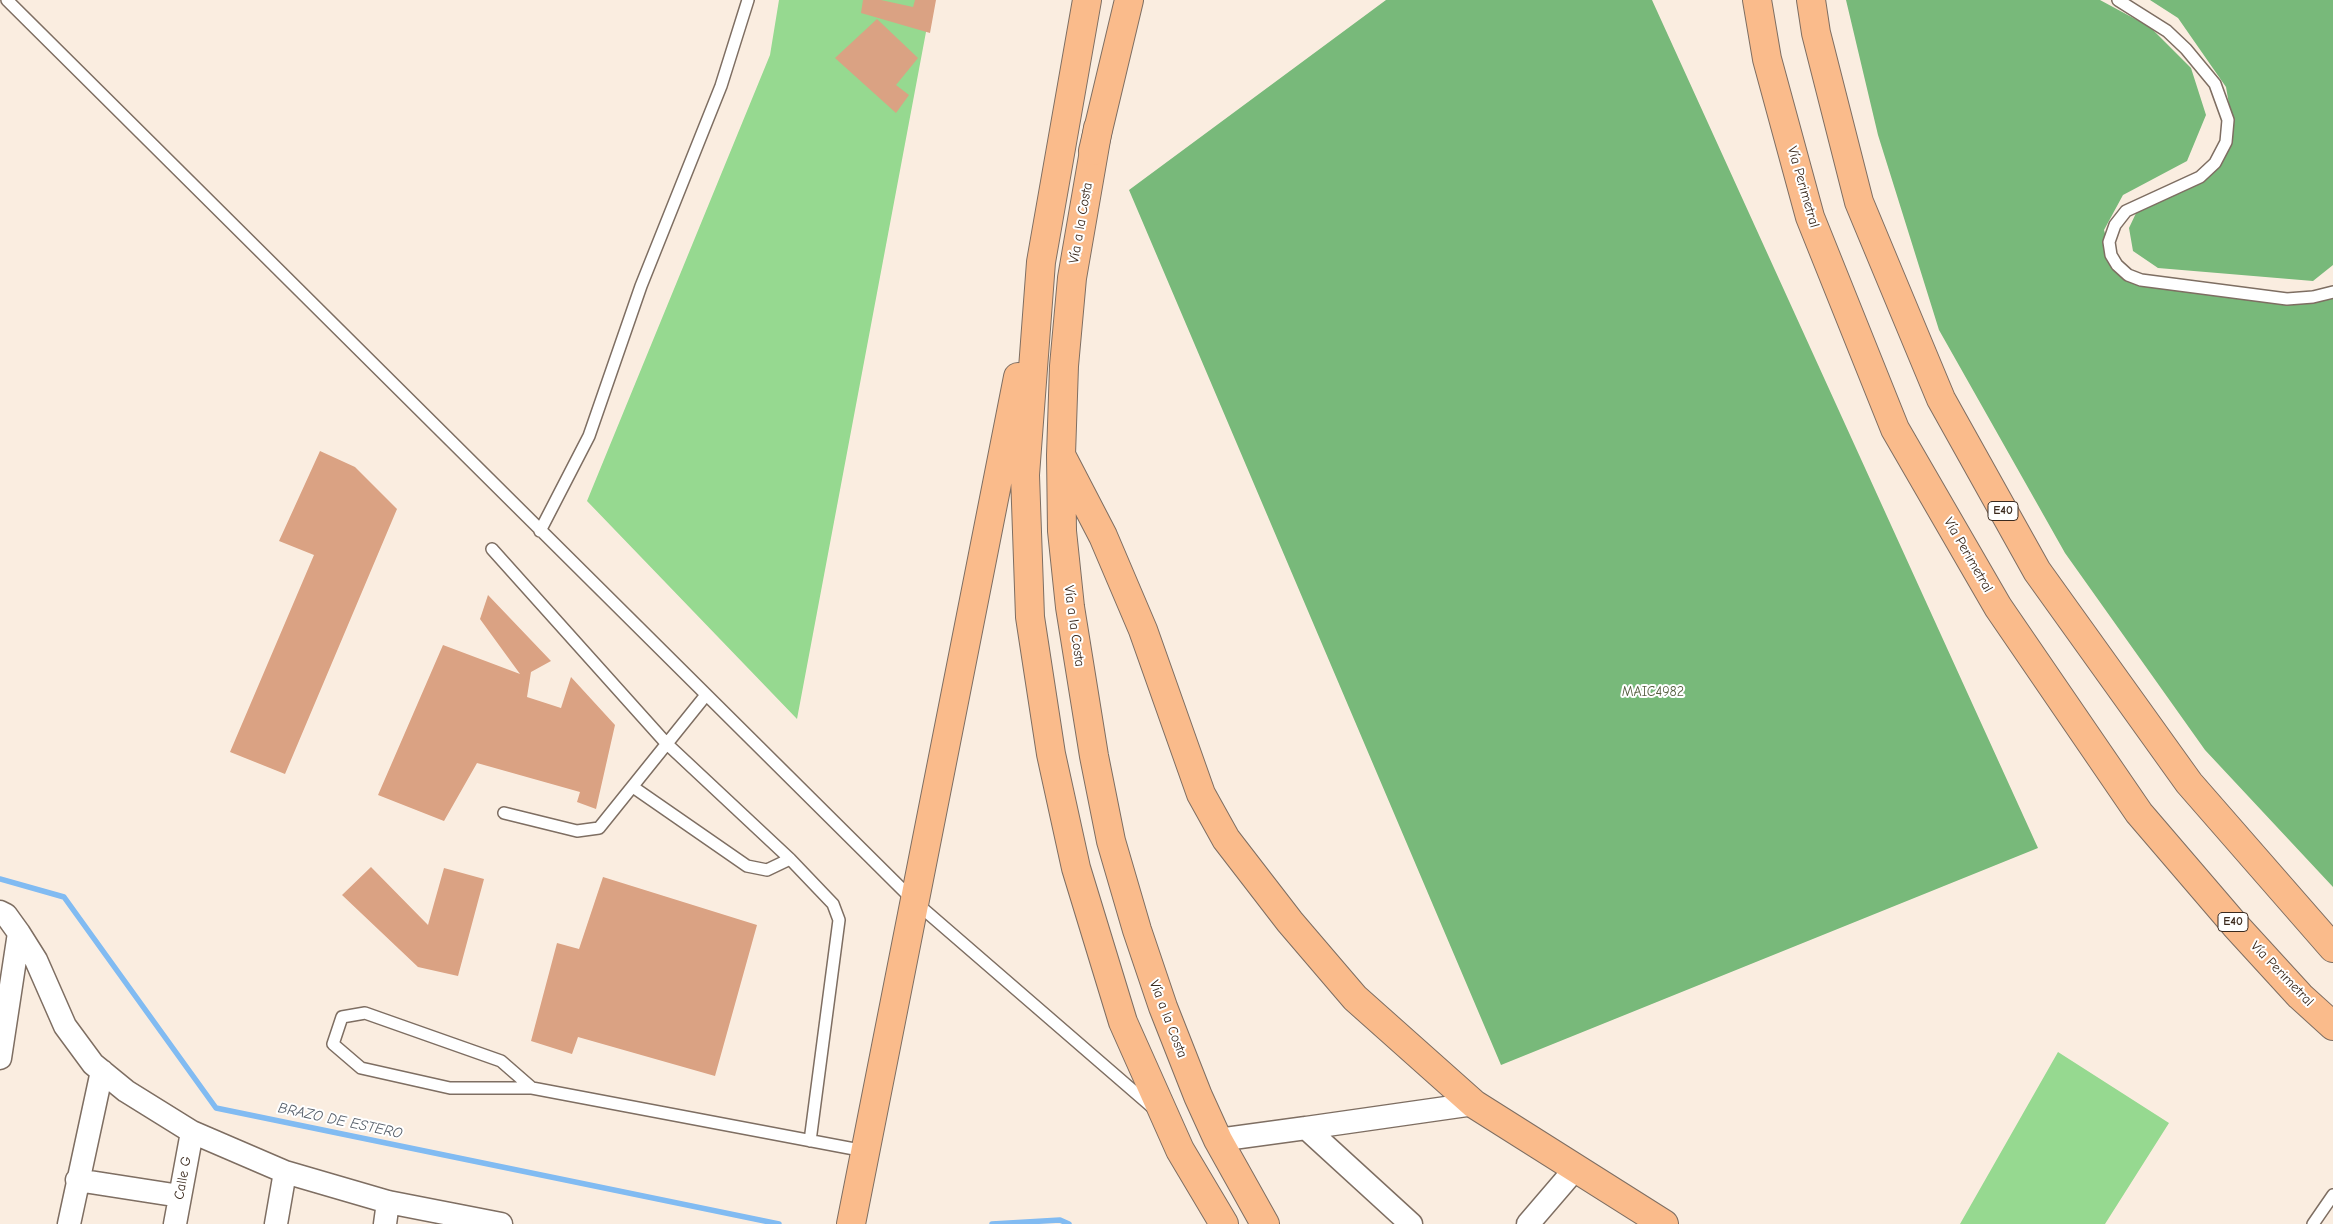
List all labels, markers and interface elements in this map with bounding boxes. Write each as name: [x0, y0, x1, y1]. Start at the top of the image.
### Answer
street label: Vía Perimetral: [1783, 144, 1823, 230]
street label: Vía a la Costa: [1066, 181, 1096, 265]
road number: E40: [1988, 502, 2018, 520]
street label: Vía Perimetral: [1940, 515, 1996, 595]
street label: Vía a la Costa: [1060, 584, 1088, 668]
park label: MAIC4982: [1622, 684, 1684, 700]
road number: E40: [2218, 912, 2248, 932]
street label: Vía Perimetral: [2247, 938, 2317, 1010]
street label: Vía a la Costa: [1145, 978, 1191, 1060]
water label: BRAZO DE ESTERO: [276, 1099, 404, 1143]
street label: Calle G: [171, 1155, 195, 1201]

